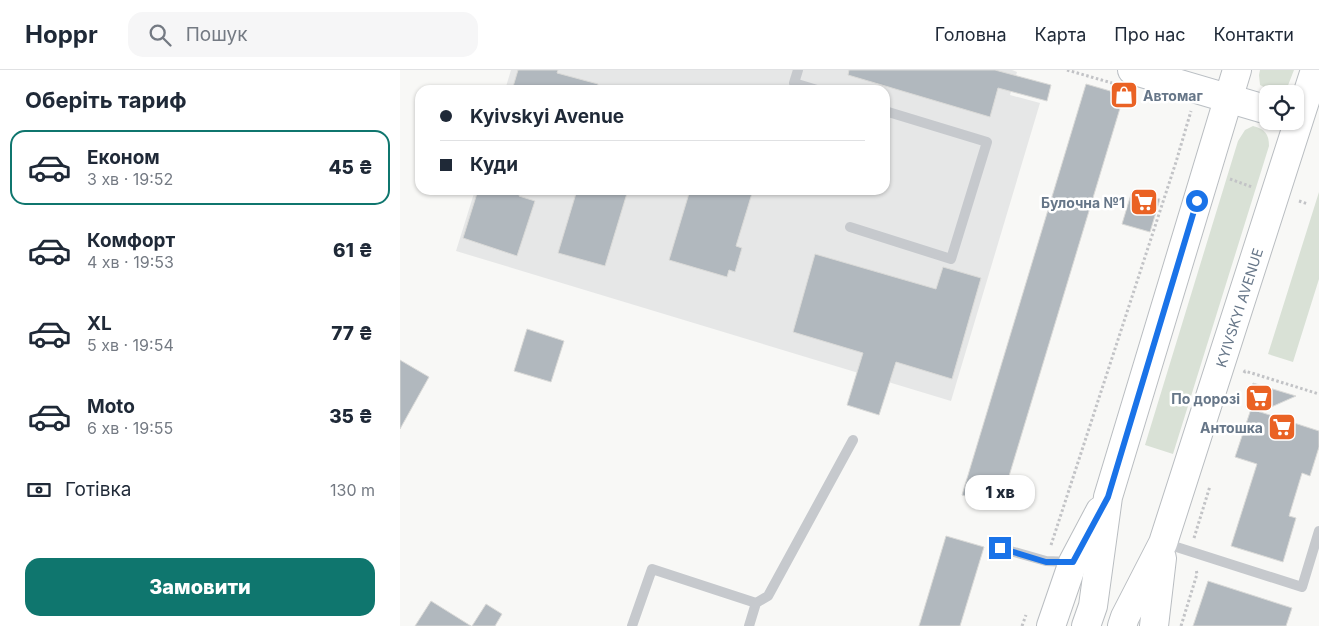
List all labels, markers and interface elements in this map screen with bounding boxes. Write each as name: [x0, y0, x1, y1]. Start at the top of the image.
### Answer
search box: [128, 12, 478, 57]
text: Hoppr: [25, 20, 98, 49]
icon: search: [146, 21, 174, 49]
text: Пошук: [186, 23, 248, 46]
text: Головна: [935, 24, 1007, 45]
text: Карта: [1035, 24, 1086, 45]
text: Про нас: [1114, 24, 1186, 45]
text: Контакти: [1214, 24, 1294, 45]
shop icon: Автомаг: [1109, 80, 1139, 110]
map controls: [1259, 85, 1304, 130]
button: locate: [1259, 85, 1304, 130]
text: Оберіть тариф: [25, 87, 186, 113]
place label: Автомаг: [1143, 87, 1203, 104]
text: Kyivskyi Avenue: [470, 105, 624, 128]
icon: car: [27, 145, 72, 190]
text: Економ: [87, 146, 160, 169]
text: Куди: [470, 153, 518, 176]
text: 45 ₴: [329, 156, 373, 179]
text: 3 хв · 19:52: [87, 169, 173, 189]
supermarket icon: Булочна №1: [1129, 187, 1159, 217]
route start: [1186, 190, 1208, 212]
place label: Булочна №1: [1041, 194, 1125, 211]
icon: car: [27, 228, 72, 273]
text: Комфорт: [87, 229, 175, 252]
text: 61 ₴: [333, 239, 373, 262]
street label: KYIVSKYI AVENUE: [1212, 246, 1266, 369]
text: 4 хв · 19:53: [87, 252, 174, 272]
icon: car: [27, 311, 72, 356]
text: XL: [87, 312, 112, 335]
text: 77 ₴: [331, 322, 373, 345]
text: 5 хв · 19:54: [87, 335, 174, 355]
supermarket icon: По дорозі: [1244, 383, 1274, 413]
place label: По дорозі: [1171, 390, 1240, 407]
icon: car: [27, 394, 72, 439]
text: Moto: [87, 395, 135, 418]
text: 35 ₴: [329, 405, 373, 428]
supermarket icon: Антошка: [1267, 412, 1297, 442]
text: 6 хв · 19:55: [87, 418, 173, 438]
place label: Антошка: [1200, 419, 1263, 436]
icon: cash: [25, 476, 53, 504]
callout: 1 хв: [965, 476, 1035, 510]
text: Готівка: [65, 478, 131, 501]
text: 130 m: [330, 480, 375, 500]
text: 1 хв: [985, 482, 1015, 502]
route end: [989, 537, 1011, 559]
button: Замовити: [25, 558, 375, 616]

